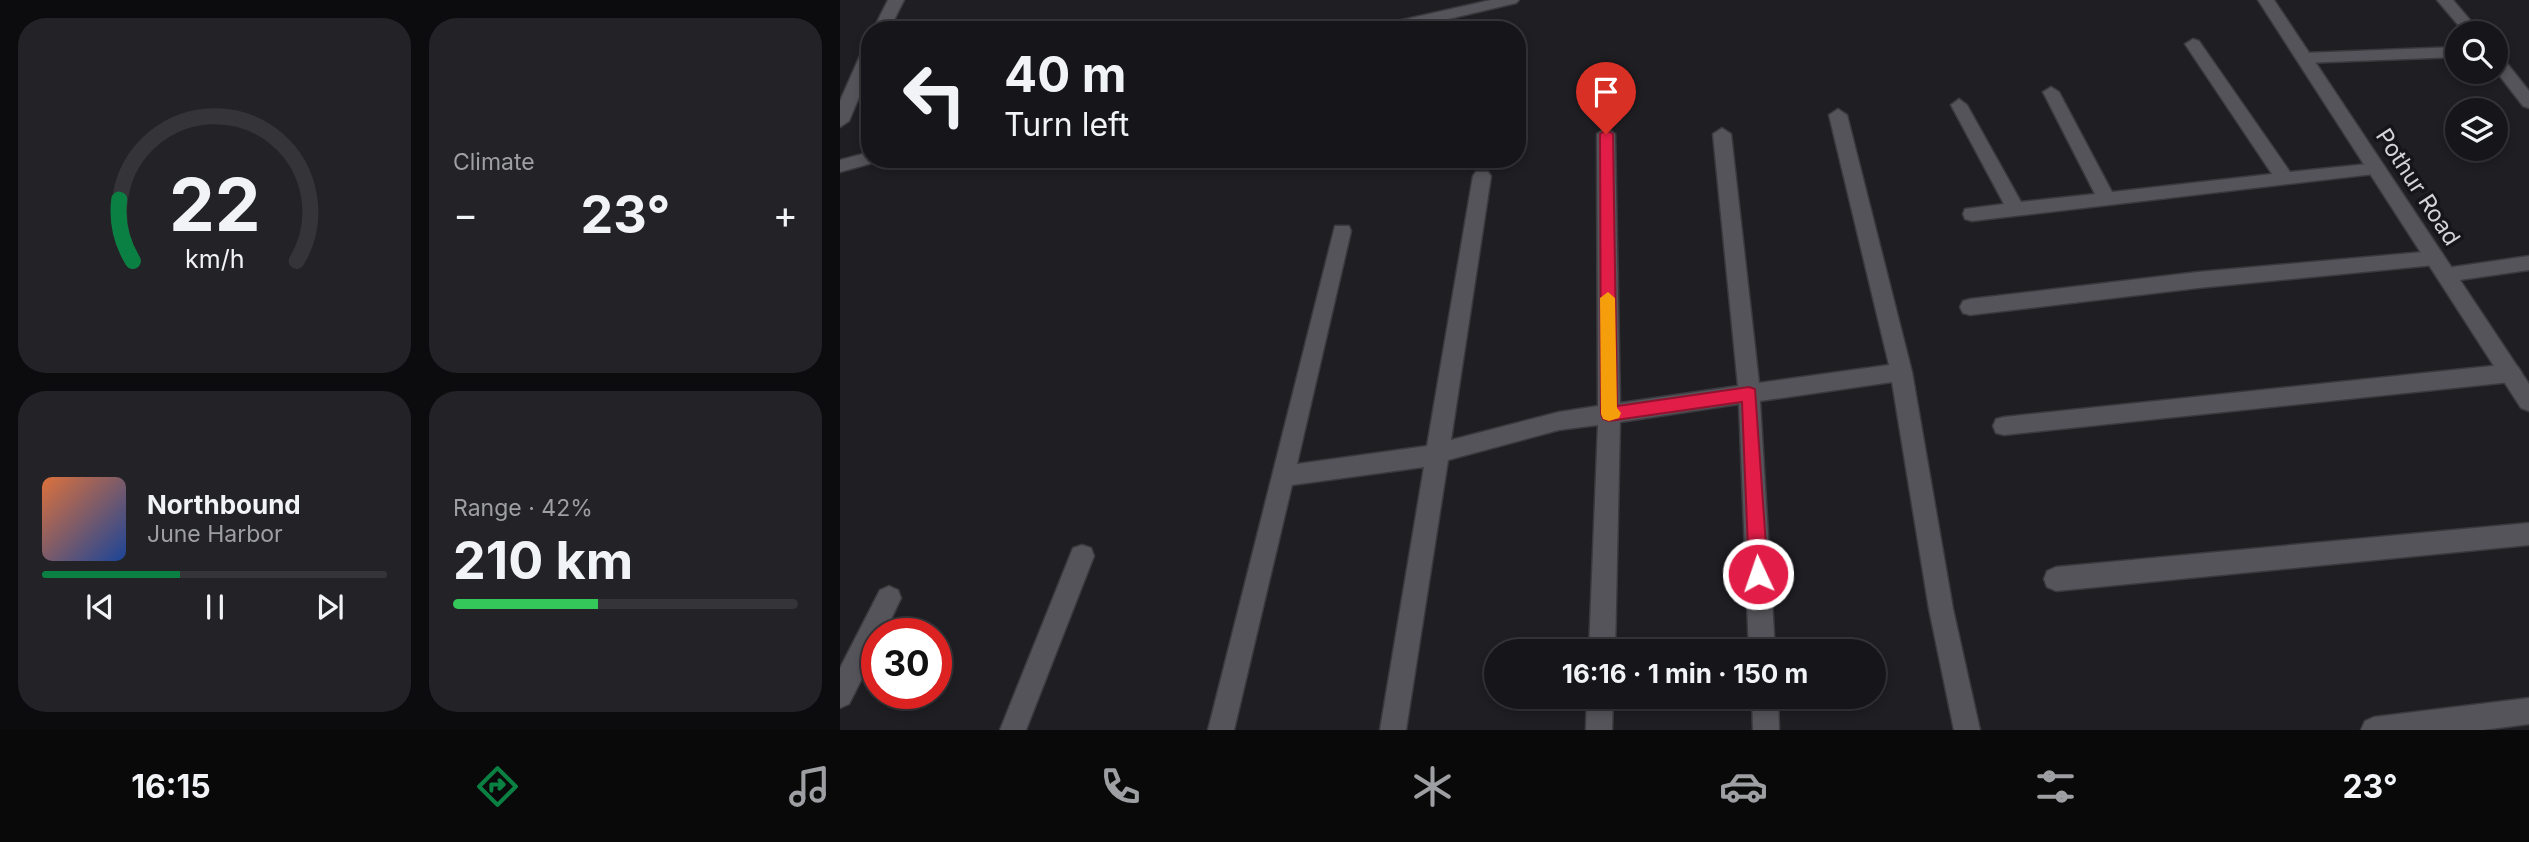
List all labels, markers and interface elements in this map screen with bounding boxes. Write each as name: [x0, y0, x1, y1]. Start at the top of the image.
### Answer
map controls: [2445, 21, 2508, 161]
button: search: [2445, 21, 2508, 84]
text: 40 m: [1004, 45, 1127, 104]
icon: left: [889, 49, 980, 140]
pin: [1576, 62, 1636, 134]
icon: arrive: [1587, 73, 1625, 111]
button: layers: [2445, 98, 2508, 161]
text: Turn left: [1004, 105, 1129, 144]
street label: Pothur Road: [2370, 123, 2466, 251]
text: Climate: [453, 148, 535, 176]
text: 22: [169, 161, 260, 250]
text: 23°: [581, 183, 670, 246]
text: −: [453, 191, 478, 237]
text: +: [773, 191, 798, 237]
text: km/h: [185, 244, 244, 274]
text: Northbound: [147, 489, 301, 520]
text: Range · 42%: [453, 494, 593, 522]
text: June Harbor: [147, 520, 283, 548]
text: 210 km: [453, 529, 633, 592]
position arrow: [1721, 537, 1795, 611]
icon: previous: [81, 588, 119, 626]
icon: pause: [196, 588, 234, 626]
icon: next: [311, 588, 349, 626]
speed limit sign: 30: [861, 618, 952, 709]
text: 16:16 · 1 min · 150 m: [1562, 658, 1808, 689]
icon: directions: [473, 762, 522, 811]
icon: music: [785, 762, 834, 811]
icon: phone: [1096, 762, 1145, 811]
icon: climate: [1408, 762, 1457, 811]
icon: car: [1719, 762, 1768, 811]
icon: filters: [2031, 762, 2080, 811]
text: 16:15: [131, 767, 211, 806]
text: 23°: [2342, 767, 2398, 806]

